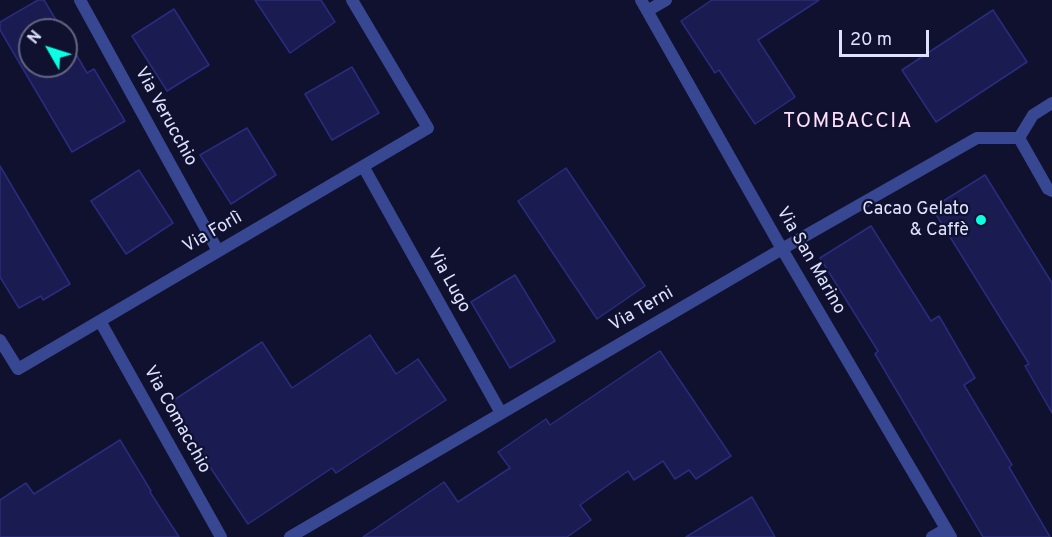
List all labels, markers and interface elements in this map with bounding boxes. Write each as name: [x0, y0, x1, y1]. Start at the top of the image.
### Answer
north arrow: [18, 18, 78, 78]
scale bar: [842, 18, 932, 56]
text: N: [24, 27, 47, 49]
text: 20 m: [850, 29, 892, 52]
street label: Via Verucchio: [129, 64, 201, 170]
district label: TOMBACCIA: [783, 110, 913, 136]
place label: Cacao Gelato & Caffè: [862, 199, 969, 242]
street label: Via San Marino: [771, 203, 849, 319]
street label: Via Forlì: [180, 207, 246, 259]
marker: Cacao Gelato & Caffè: [974, 213, 988, 227]
street label: Via Lugo: [422, 245, 474, 317]
street label: Via Terni: [606, 283, 678, 337]
street label: Via Comacchio: [138, 362, 214, 478]

